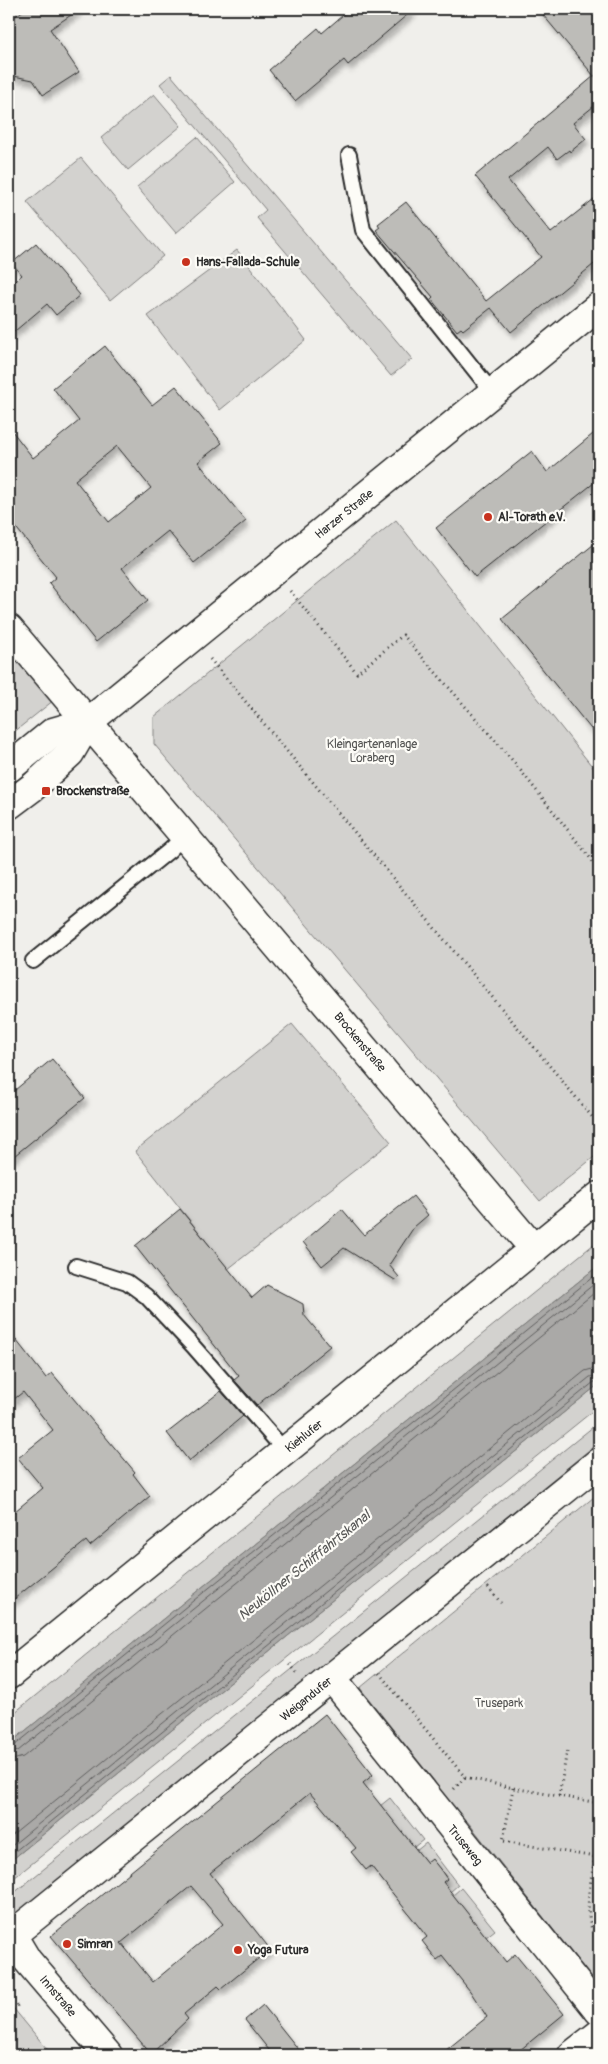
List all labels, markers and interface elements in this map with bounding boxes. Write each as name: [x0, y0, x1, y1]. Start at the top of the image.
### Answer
place label: Hans-Fallada-Schule: [196, 255, 300, 270]
marker: Hans-Fallada-Schule: [180, 256, 192, 268]
street label: Harzer Straße: [312, 486, 377, 542]
place label: Al-Torath e.V.: [498, 510, 566, 525]
marker: Al-Torath e.V.: [482, 511, 494, 523]
park label: Kleingartenanlage Loraberg: [327, 737, 417, 766]
place label: Brockenstraße: [56, 784, 130, 799]
marker: Brockenstraße: [40, 785, 52, 797]
street label: Brockenstraße: [330, 1009, 389, 1075]
street label: Kiehlufer: [282, 1416, 327, 1456]
water label: Neuköllner Schifffahrtskanal: [235, 1506, 375, 1624]
street label: Weigandufer: [277, 1673, 336, 1725]
park label: Trusepark: [475, 1696, 523, 1711]
street label: Truseweg: [444, 1822, 486, 1869]
place label: Simran: [77, 1937, 113, 1952]
marker: Simran: [61, 1938, 73, 1950]
place label: Yoga Futura: [247, 1943, 309, 1958]
marker: Yoga Futura: [232, 1944, 244, 1956]
street label: Innstraße: [36, 1973, 79, 2020]

